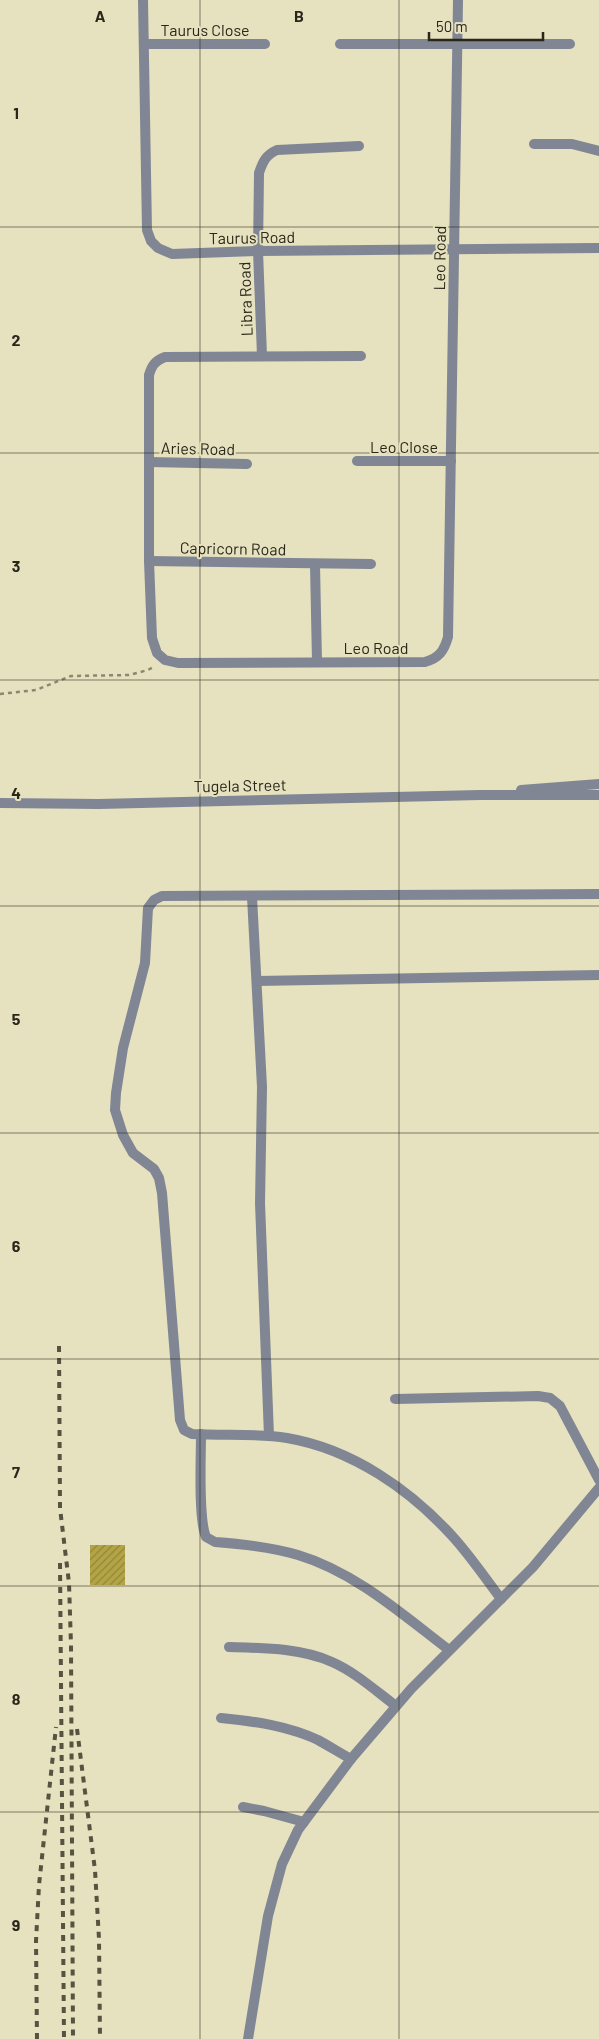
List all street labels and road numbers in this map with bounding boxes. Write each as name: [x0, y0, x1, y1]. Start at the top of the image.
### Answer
street label: Taurus Close: [160, 20, 250, 39]
street label: Leo Road: [429, 225, 449, 291]
street label: Taurus Road: [209, 227, 295, 247]
street label: Libra Road: [234, 261, 256, 337]
street label: Leo Close: [370, 437, 438, 456]
street label: Aries Road: [161, 438, 235, 458]
street label: Capricorn Road: [180, 538, 286, 558]
street label: Leo Road: [344, 638, 408, 657]
street label: Tugela Street: [193, 775, 287, 795]

